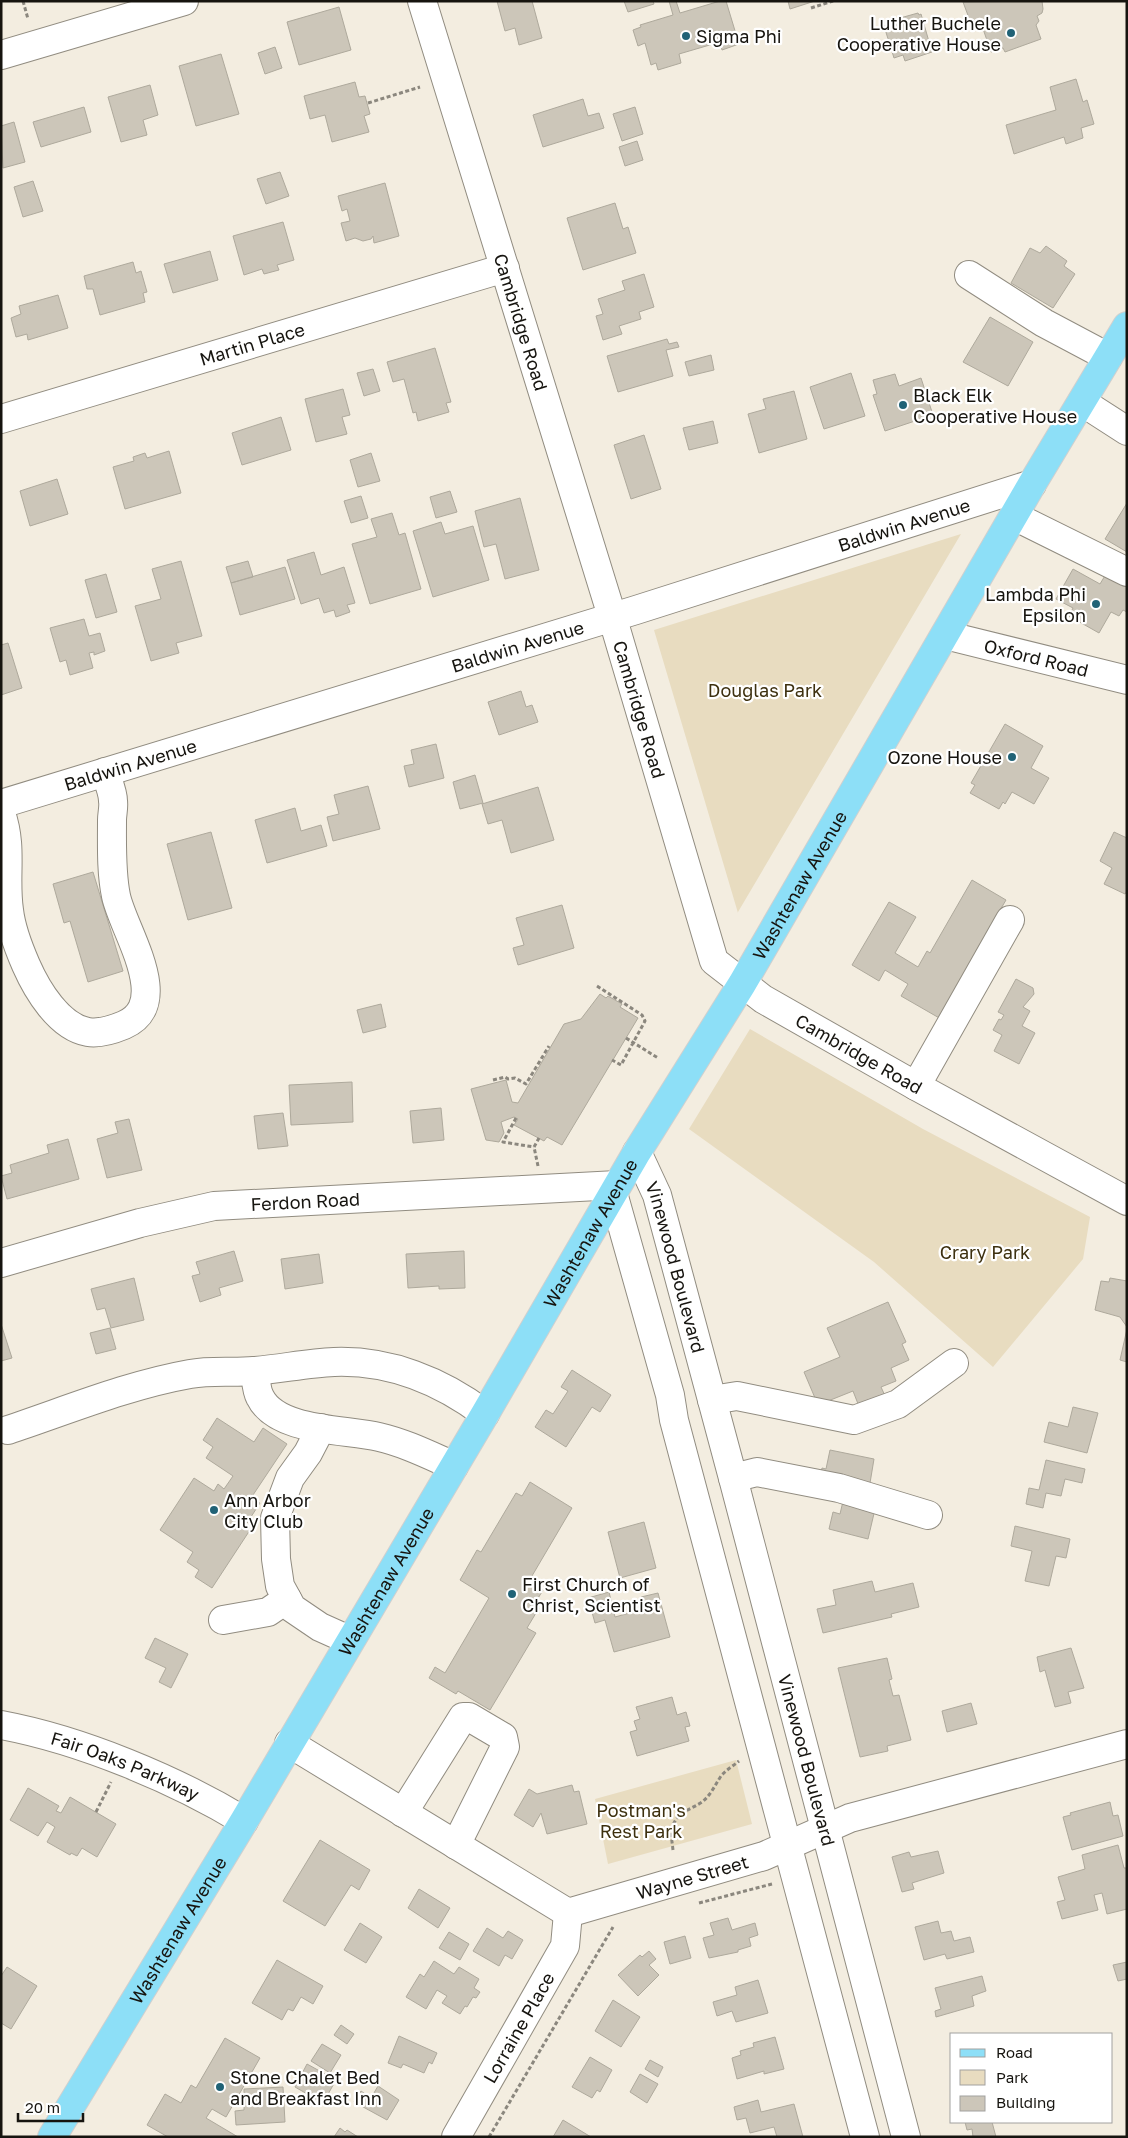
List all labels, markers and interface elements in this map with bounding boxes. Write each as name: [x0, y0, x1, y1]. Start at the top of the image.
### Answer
place label: Luther Buchele Cooperative House: [837, 12, 1001, 55]
place label: Sigma Phi: [696, 25, 782, 47]
marker: Luther Buchele Cooperative House: [1005, 27, 1017, 39]
marker: Sigma Phi: [680, 30, 692, 42]
street label: Cambridge Road: [490, 251, 553, 393]
street label: Martin Place: [197, 318, 307, 370]
place label: Black Elk Cooperative House: [913, 384, 1077, 427]
marker: Black Elk Cooperative House: [897, 399, 909, 411]
street label: Baldwin Avenue: [835, 493, 973, 556]
place label: Lambda Phi Epsilon: [985, 583, 1086, 626]
marker: Lambda Phi Epsilon: [1090, 598, 1102, 610]
street label: Baldwin Avenue: [448, 616, 586, 677]
street label: Oxford Road: [982, 634, 1091, 681]
street label: Cambridge Road: [609, 638, 670, 781]
park label: Douglas Park: [708, 679, 822, 701]
street label: Baldwin Avenue: [61, 734, 199, 795]
place label: Ozone House: [888, 746, 1002, 768]
marker: Ozone House: [1006, 751, 1018, 763]
street label: Washtenaw Avenue: [748, 807, 851, 964]
street label: Cambridge Road: [792, 1009, 926, 1098]
street label: Washtenaw Avenue: [538, 1155, 642, 1311]
street label: Vinewood Boulevard: [641, 1178, 710, 1355]
street label: Ferdon Road: [250, 1187, 361, 1215]
park label: Crary Park: [940, 1241, 1030, 1263]
place label: Ann Arbor City Club: [224, 1489, 311, 1532]
street label: Washtenaw Avenue: [333, 1503, 438, 1660]
marker: Ann Arbor City Club: [208, 1504, 220, 1516]
place label: First Church of Christ, Scientist: [522, 1573, 661, 1616]
marker: First Church of Christ, Scientist: [506, 1588, 518, 1600]
street label: Vinewood Boulevard: [774, 1672, 840, 1848]
street label: Fair Oaks Parkway: [48, 1726, 203, 1805]
park label: Postman's Rest Park: [596, 1799, 686, 1842]
street label: Wayne Street: [633, 1850, 751, 1904]
street label: Washtenaw Avenue: [124, 1852, 231, 2008]
street label: Lorraine Place: [478, 1968, 559, 2087]
legend: [950, 2033, 1113, 2123]
text: Road: [996, 2043, 1033, 2061]
place label: Stone Chalet Bed and Breakfast Inn: [230, 2066, 382, 2109]
text: Park: [996, 2068, 1029, 2086]
marker: Stone Chalet Bed and Breakfast Inn: [214, 2081, 226, 2093]
scale bar: [18, 2090, 82, 2122]
text: Building: [996, 2093, 1056, 2111]
text: 20 m: [25, 2098, 60, 2116]

